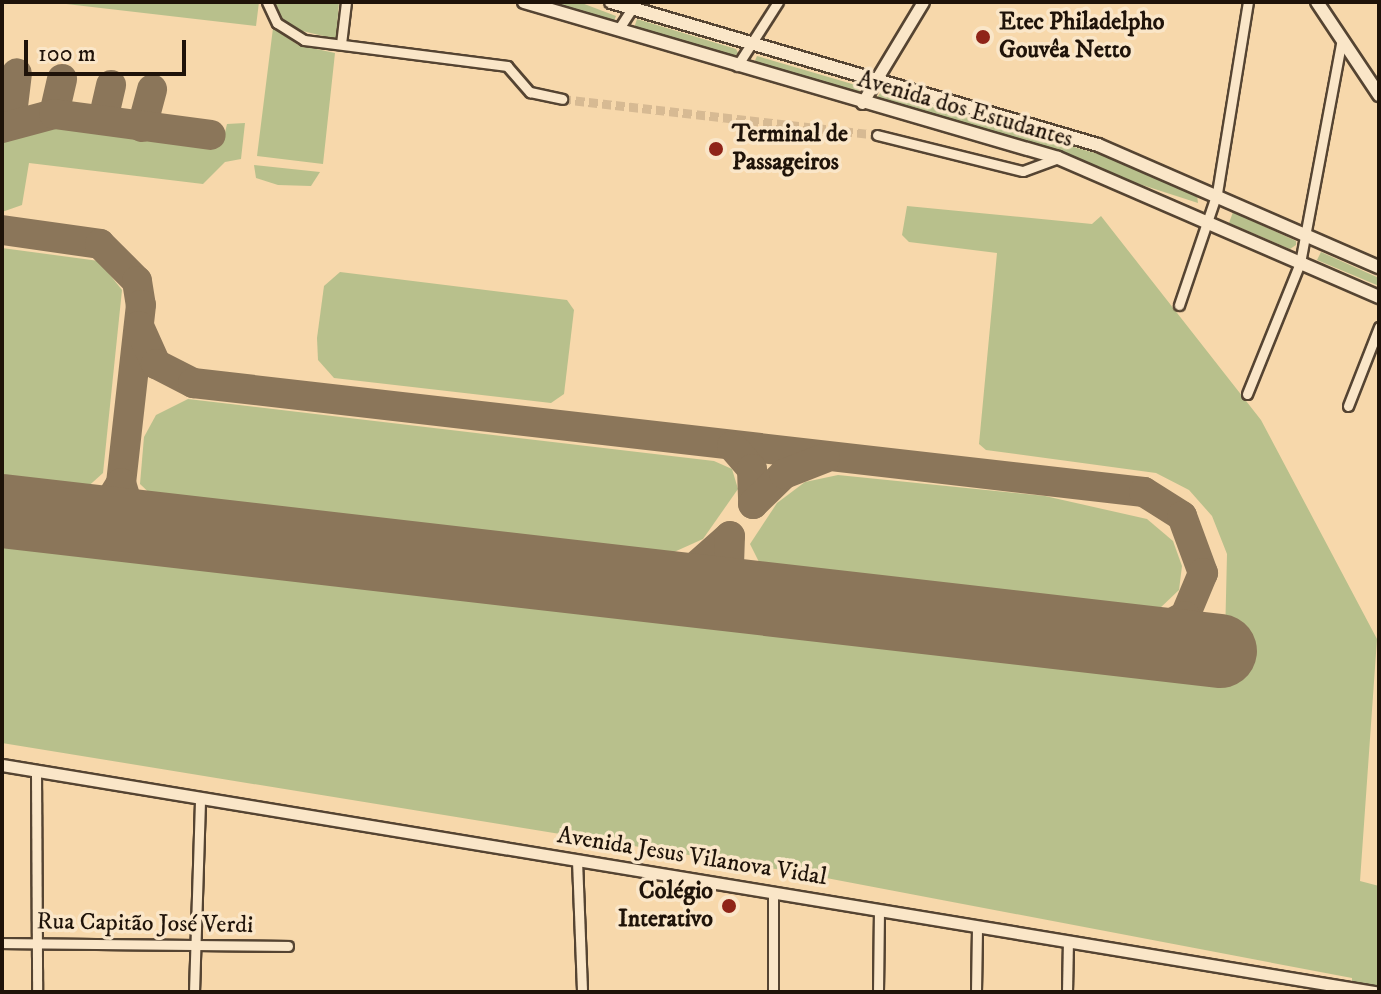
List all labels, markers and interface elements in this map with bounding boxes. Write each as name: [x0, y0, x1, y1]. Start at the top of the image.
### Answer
place label: Etec Philadelpho Gouvêa Netto: [999, 9, 1164, 65]
scale bar: [28, 24, 190, 74]
marker: Etec Philadelpho Gouvêa Netto: [974, 28, 992, 46]
text: 100 m: [38, 39, 96, 69]
street label: Avenida dos Estudantes: [854, 65, 1076, 155]
place label: Terminal de Passageiros: [732, 121, 848, 177]
marker: Terminal de Passageiros: [707, 140, 725, 158]
street label: Avenida Jesus Vilanova Vidal: [555, 821, 829, 893]
place label: Colégio Interativo: [618, 878, 713, 934]
marker: Colégio Interativo: [720, 897, 738, 915]
street label: Rua Capitão José Verdi: [36, 908, 254, 940]

